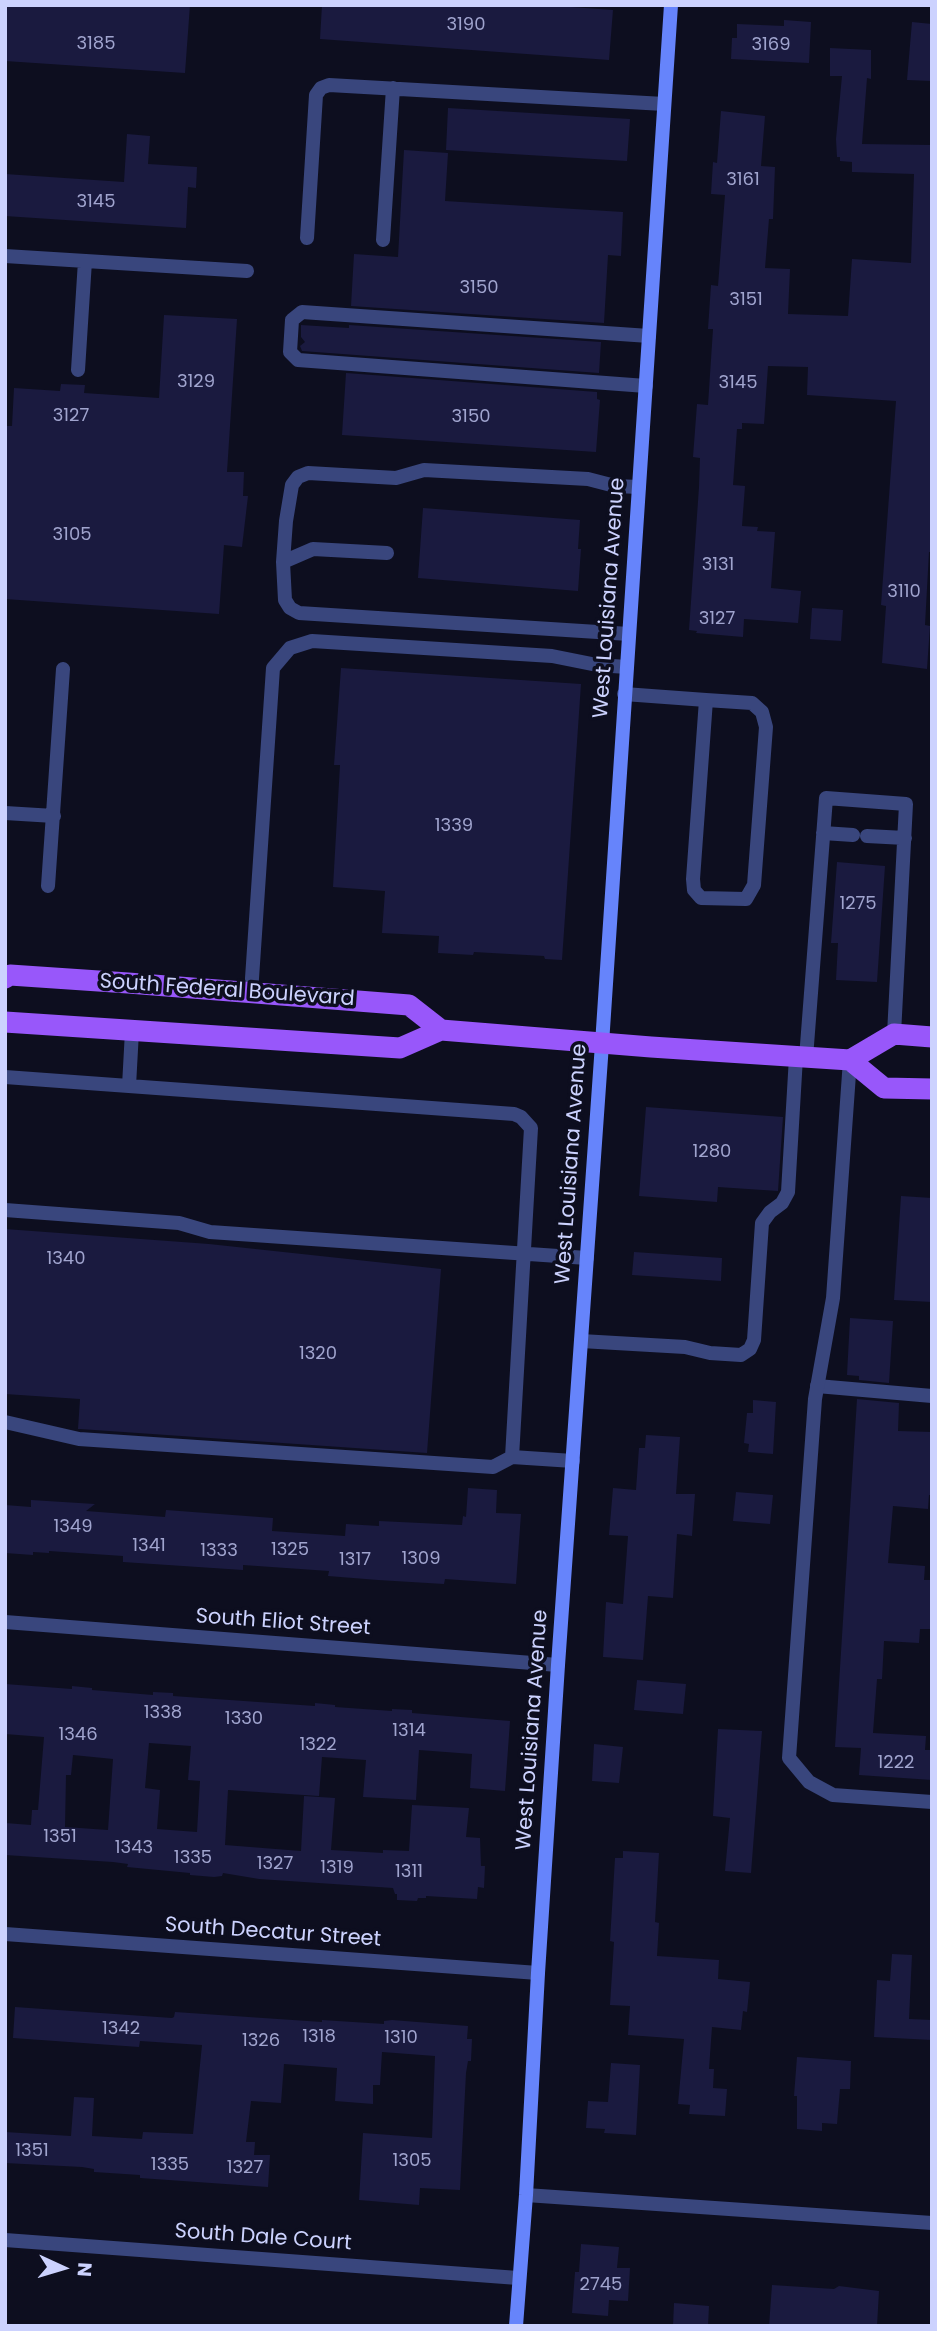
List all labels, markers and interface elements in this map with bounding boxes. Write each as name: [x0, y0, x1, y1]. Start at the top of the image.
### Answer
house number: 3190: [446, 14, 486, 36]
house number: 3185: [76, 33, 116, 55]
house number: 3169: [751, 34, 791, 56]
house number: 3161: [726, 169, 760, 191]
house number: 3145: [77, 191, 115, 213]
house number: 3150: [460, 277, 498, 299]
house number: 3151: [729, 289, 763, 311]
house number: 3129: [177, 371, 215, 393]
house number: 3145: [719, 372, 757, 394]
house number: 3127: [53, 405, 89, 427]
house number: 3150: [452, 406, 490, 428]
street label: West Louisiana Avenue: [589, 477, 631, 719]
house number: 3105: [53, 524, 91, 546]
house number: 3131: [702, 554, 734, 576]
house number: 3110: [887, 581, 921, 603]
house number: 3127: [699, 608, 735, 630]
house number: 1339: [435, 815, 473, 837]
house number: 1275: [839, 893, 877, 915]
street label: South Federal Boulevard: [99, 970, 355, 1012]
street label: West Louisiana Avenue: [551, 1043, 593, 1285]
house number: 1280: [693, 1141, 731, 1163]
house number: 1340: [47, 1248, 85, 1270]
house number: 1320: [299, 1343, 337, 1365]
house number: 1349: [53, 1516, 93, 1538]
house number: 1341: [132, 1535, 166, 1557]
house number: 1325: [271, 1539, 309, 1561]
house number: 1333: [200, 1540, 238, 1562]
house number: 1309: [401, 1548, 441, 1570]
house number: 1317: [339, 1549, 371, 1571]
street label: South Eliot Street: [195, 1604, 371, 1642]
street label: West Louisiana Avenue: [512, 1609, 554, 1851]
house number: 1338: [144, 1702, 182, 1724]
house number: 1330: [225, 1708, 263, 1730]
house number: 1314: [392, 1720, 426, 1742]
house number: 1346: [58, 1724, 98, 1746]
house number: 1322: [299, 1734, 337, 1756]
house number: 1222: [878, 1752, 914, 1774]
house number: 1351: [43, 1826, 77, 1848]
house number: 1343: [115, 1837, 153, 1859]
house number: 1335: [174, 1847, 212, 1869]
house number: 1327: [257, 1853, 293, 1875]
house number: 1319: [320, 1857, 354, 1879]
house number: 1311: [395, 1861, 423, 1883]
street label: South Decatur Street: [164, 1913, 382, 1953]
house number: 1342: [102, 2018, 140, 2040]
house number: 1318: [302, 2026, 336, 2048]
house number: 1310: [384, 2027, 418, 2049]
house number: 1326: [242, 2030, 280, 2052]
house number: 1351: [15, 2140, 49, 2162]
house number: 1305: [393, 2150, 431, 2172]
house number: 1335: [151, 2154, 189, 2176]
house number: 1327: [227, 2157, 263, 2179]
street label: South Dale Court: [174, 2219, 352, 2257]
north arrow: [28, 2233, 98, 2303]
text: N: [70, 2261, 98, 2278]
house number: 2745: [580, 2274, 622, 2296]

